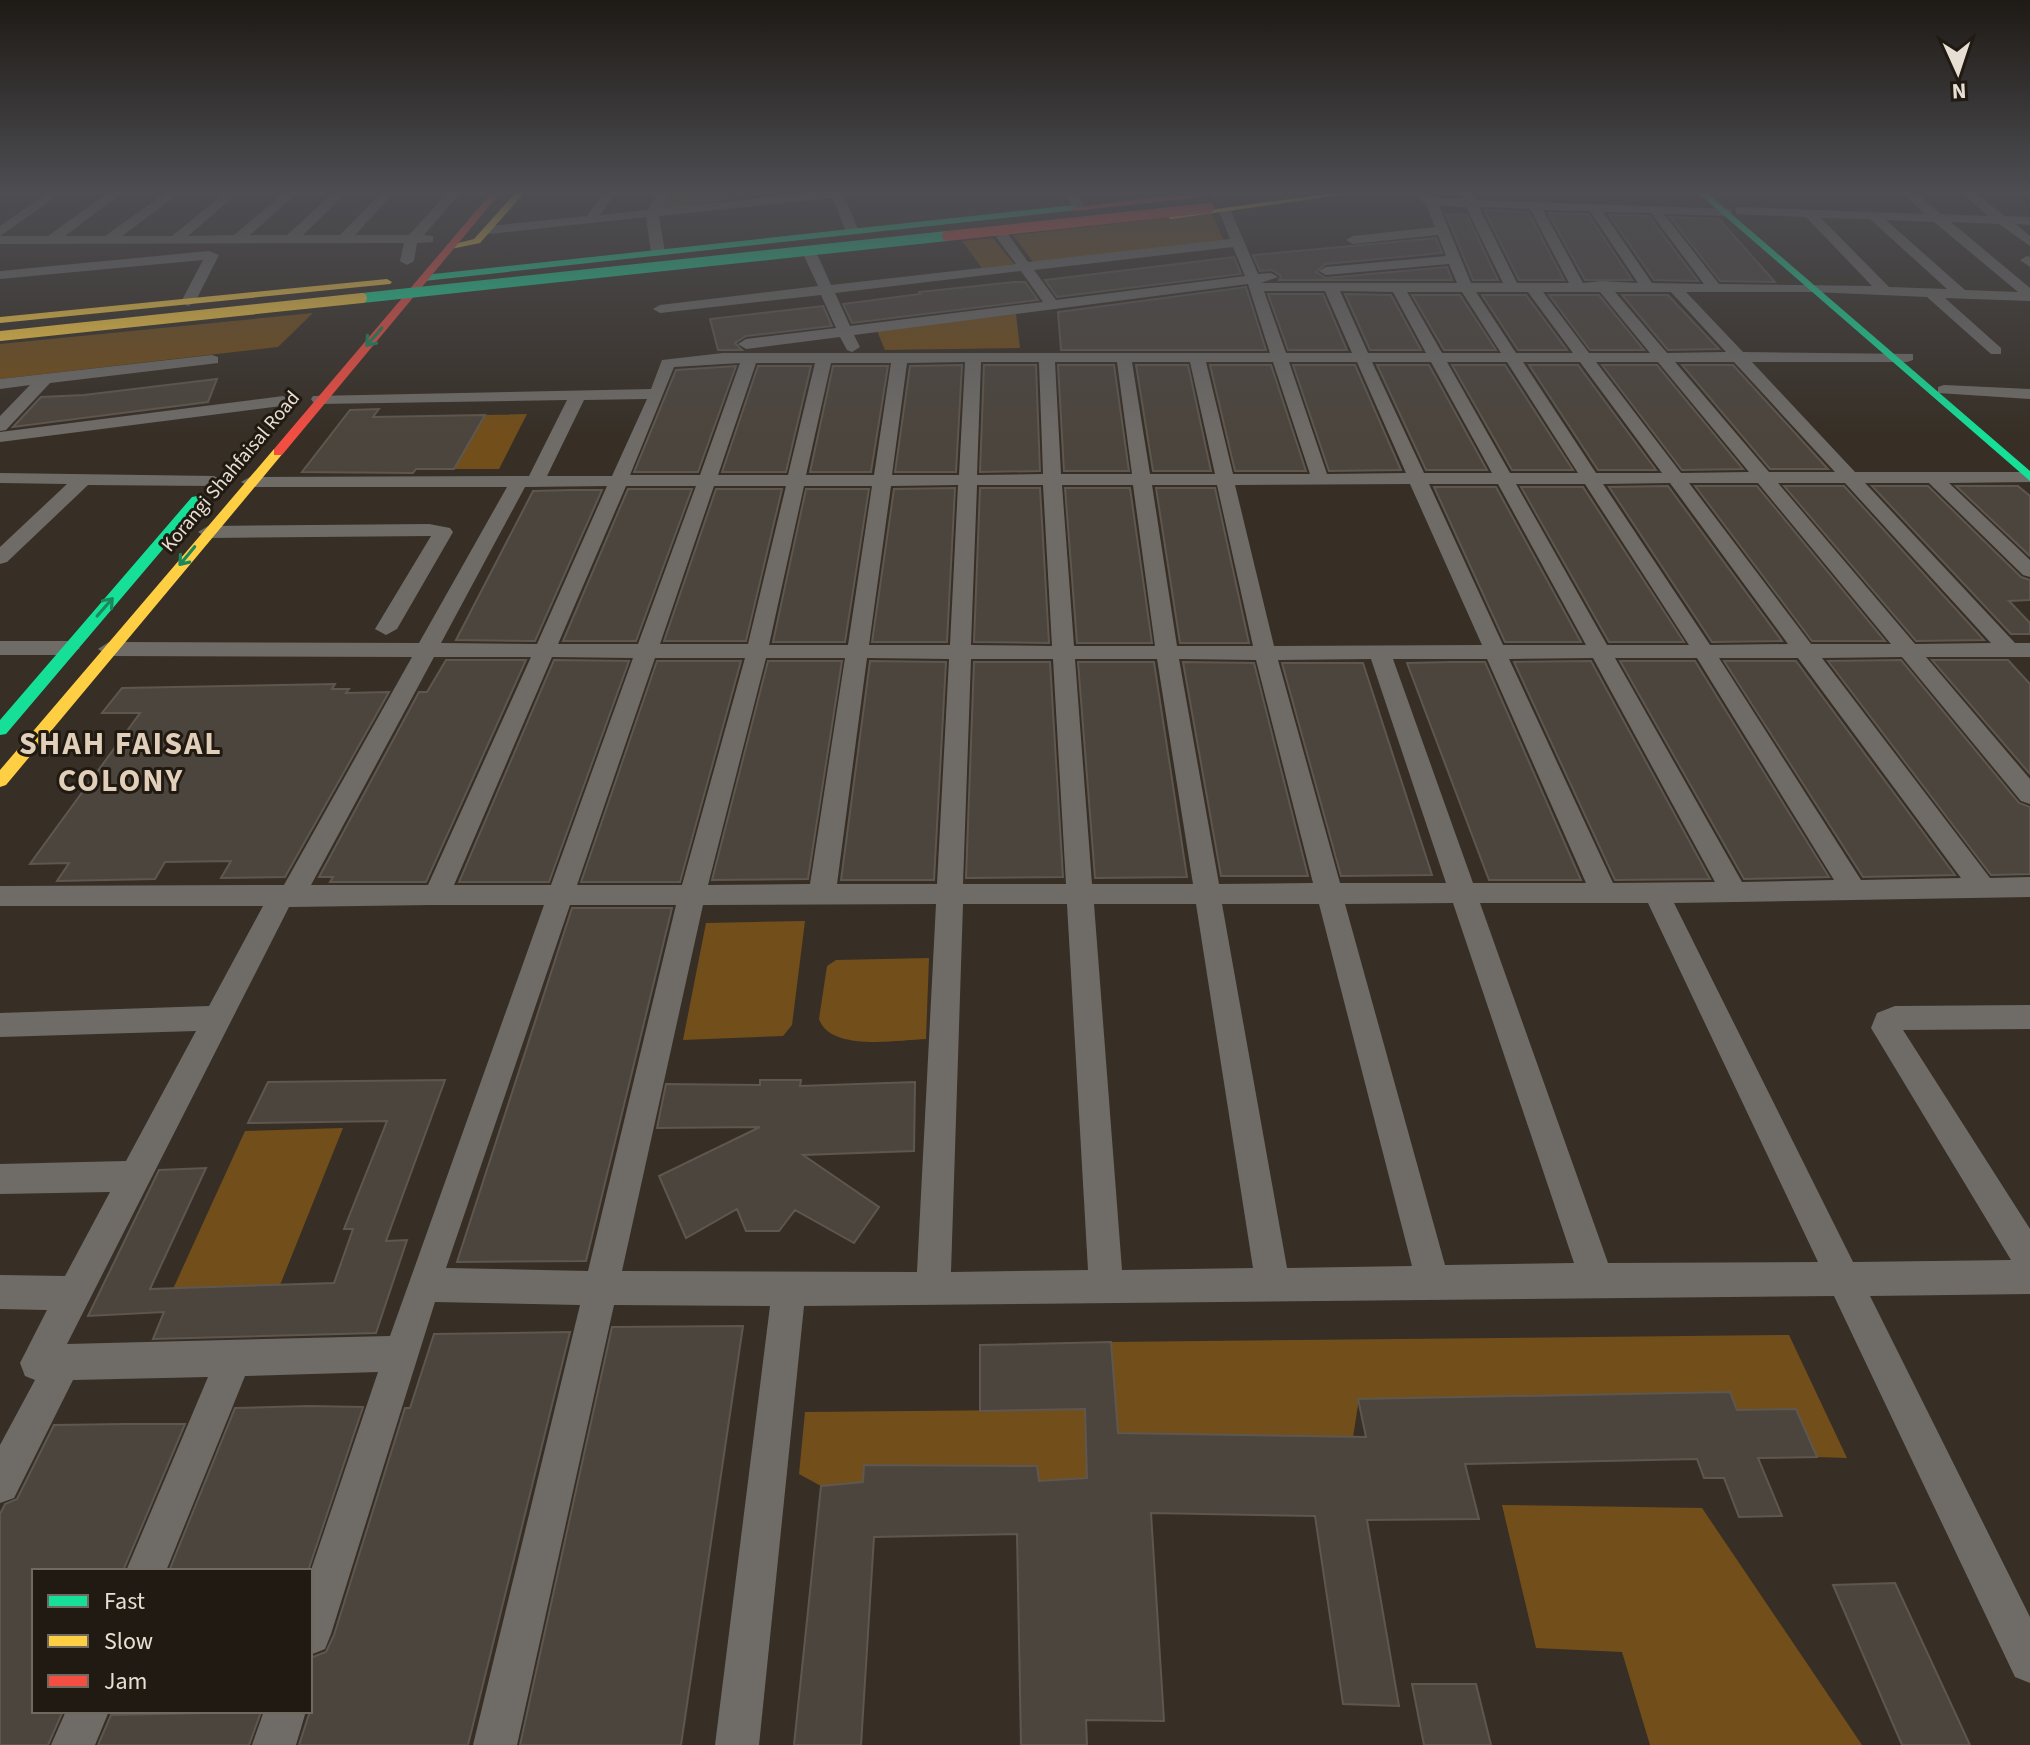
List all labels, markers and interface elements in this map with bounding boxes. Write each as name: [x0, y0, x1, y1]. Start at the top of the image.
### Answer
north arrow: [1918, 32, 1998, 112]
text: N: [1951, 75, 1967, 107]
one-way arrow: [365, 326, 383, 346]
street label: Korangi Shahfaisal Road: [155, 385, 306, 558]
one-way arrow: [178, 545, 196, 566]
one-way arrow: [96, 597, 114, 617]
district label: SHAH FAISAL COLONY: [19, 721, 223, 804]
legend: [32, 1569, 312, 1713]
text: Fast: [104, 1584, 145, 1619]
text: Slow: [104, 1624, 153, 1659]
text: Jam: [104, 1664, 148, 1699]

